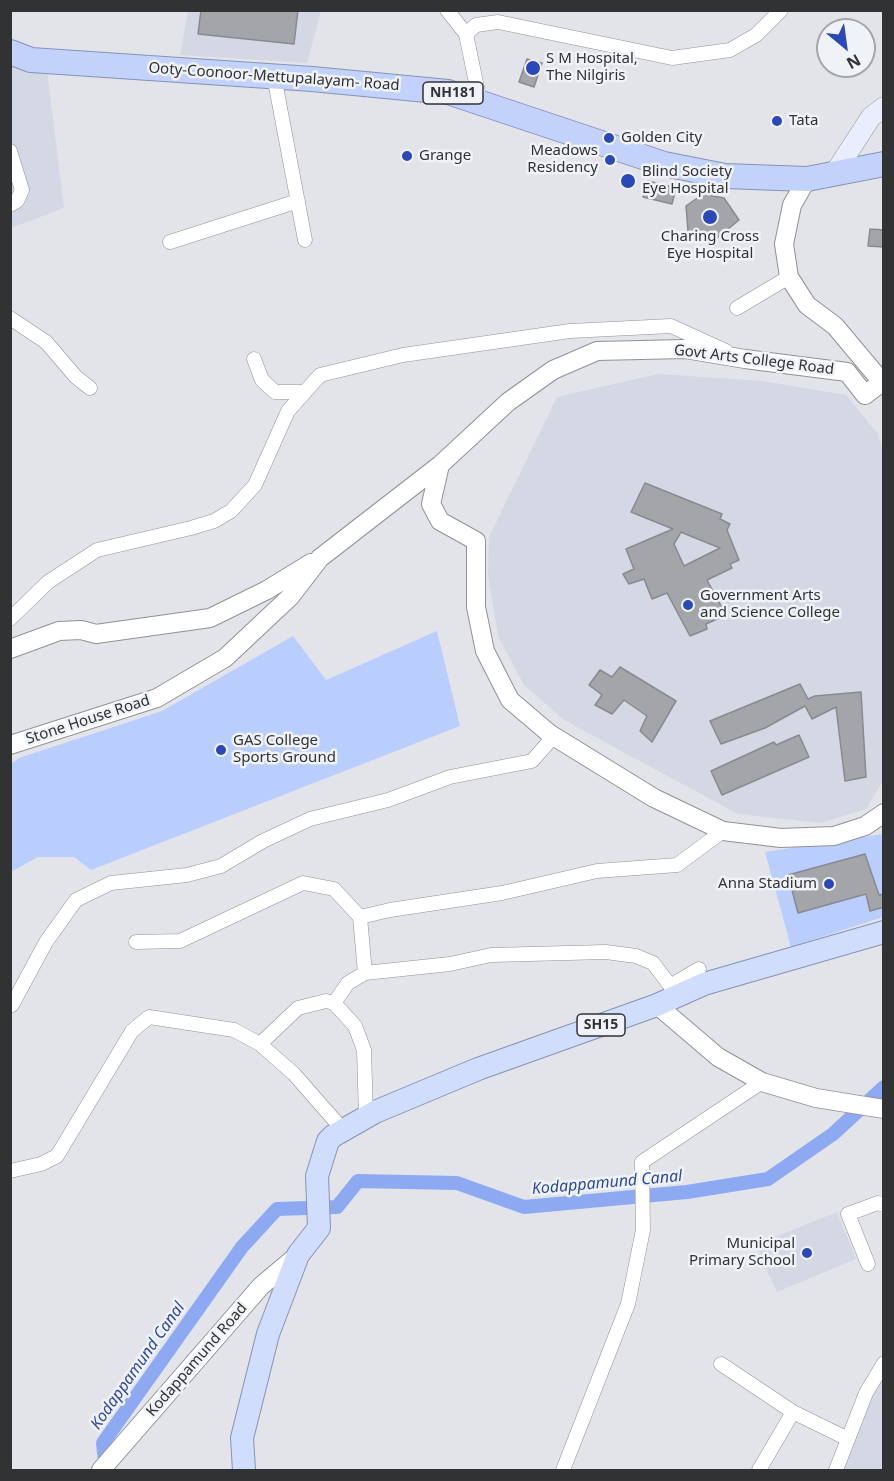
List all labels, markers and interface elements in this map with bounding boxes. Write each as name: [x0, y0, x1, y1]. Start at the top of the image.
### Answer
north arrow: [816, 18, 876, 78]
text: N: [843, 49, 865, 75]
place label: S M Hospital, The Nilgiris: [546, 50, 638, 85]
street label: Ooty-Coonoor-Mettupalayam- Road: [148, 59, 400, 95]
marker: S M Hospital, The Nilgiris: [524, 59, 542, 77]
road number: NH181: [423, 82, 483, 104]
place label: Tata: [789, 112, 818, 130]
marker: Tata: [770, 114, 784, 128]
place label: Golden City: [621, 129, 702, 147]
marker: Golden City: [602, 131, 616, 145]
place label: Meadows Residency: [527, 142, 598, 177]
place label: Grange: [419, 147, 471, 165]
marker: Grange: [400, 149, 414, 163]
marker: Meadows Residency: [603, 153, 617, 167]
place label: Blind Society Eye Hospital: [642, 163, 732, 198]
marker: Blind Society Eye Hospital: [619, 172, 637, 190]
marker: Charing Cross Eye Hospital: [701, 208, 719, 226]
place label: Charing Cross Eye Hospital: [661, 228, 759, 263]
street label: Govt Arts College Road: [673, 341, 835, 379]
place label: Government Arts and Science College: [700, 587, 840, 622]
marker: Government Arts and Science College: [681, 598, 695, 612]
street label: Stone House Road: [24, 691, 152, 749]
place label: GAS College Sports Ground: [233, 732, 336, 767]
marker: GAS College Sports Ground: [214, 743, 228, 757]
place label: Anna Stadium: [718, 875, 817, 893]
marker: Anna Stadium: [822, 877, 836, 891]
road number: SH15: [577, 1014, 625, 1036]
water label: Kodappamund Canal: [531, 1167, 683, 1199]
place label: Municipal Primary School: [689, 1235, 795, 1270]
marker: Municipal Primary School: [800, 1246, 814, 1260]
water label: Kodappamund Canal: [87, 1299, 189, 1433]
street label: Kodappamund Road: [143, 1300, 251, 1420]

